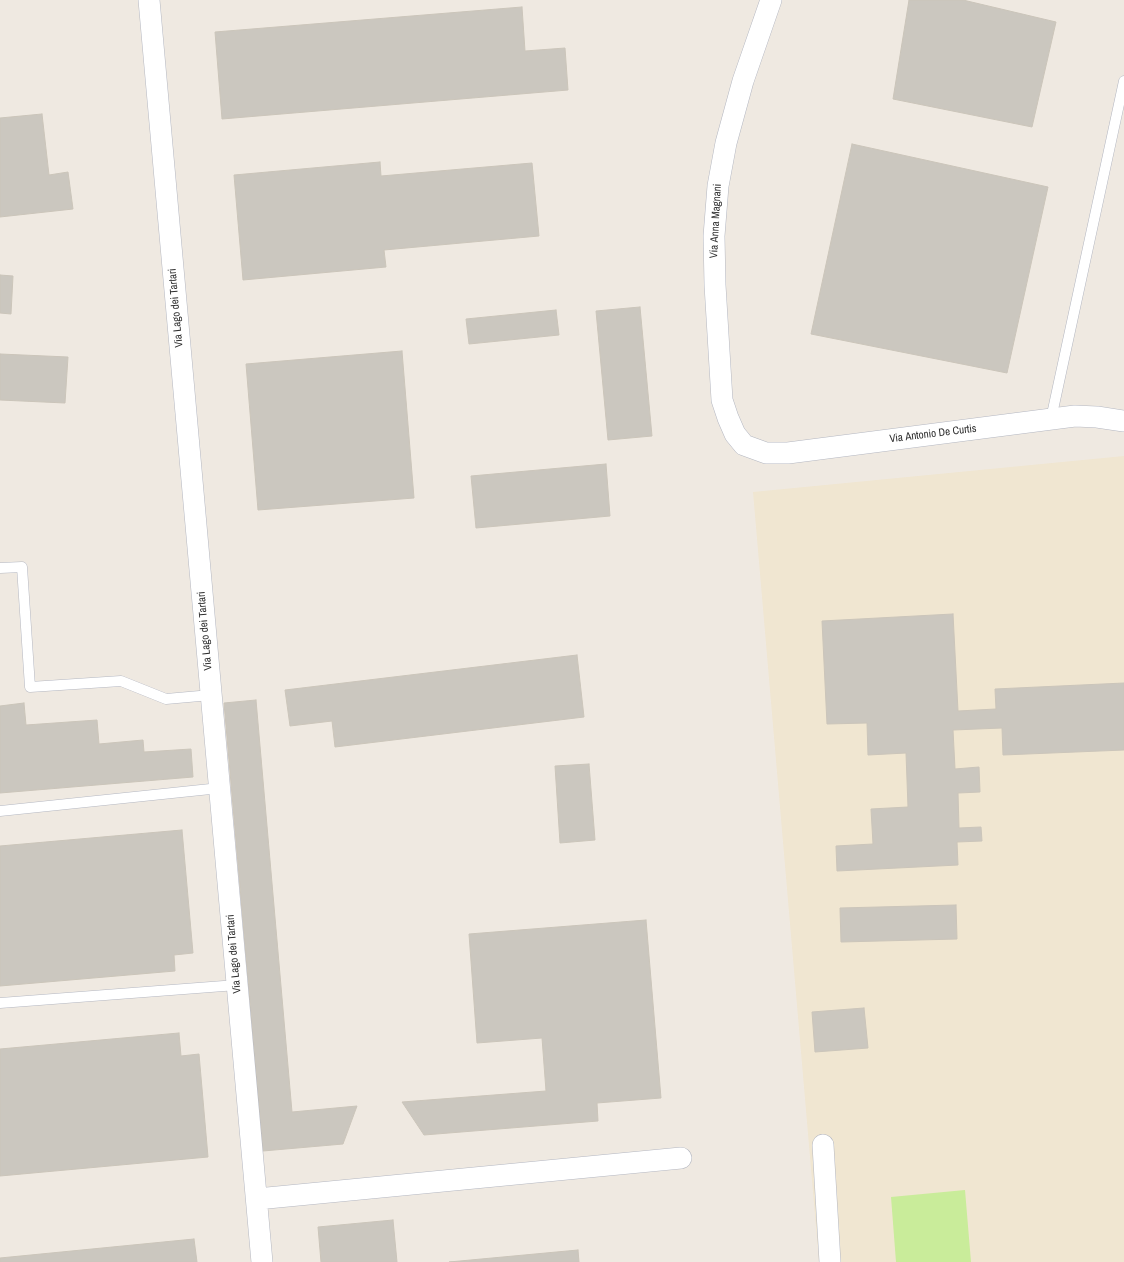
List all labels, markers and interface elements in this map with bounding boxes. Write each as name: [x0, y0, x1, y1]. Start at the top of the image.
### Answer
street label: Via Anna Magnani: [707, 183, 725, 259]
street label: Via Lago dei Tartari: [166, 268, 186, 348]
street label: Via Antonio De Curtis: [889, 422, 977, 446]
street label: Via Lago dei Tartari: [195, 591, 215, 671]
street label: Via Lago dei Tartari: [224, 914, 244, 994]

